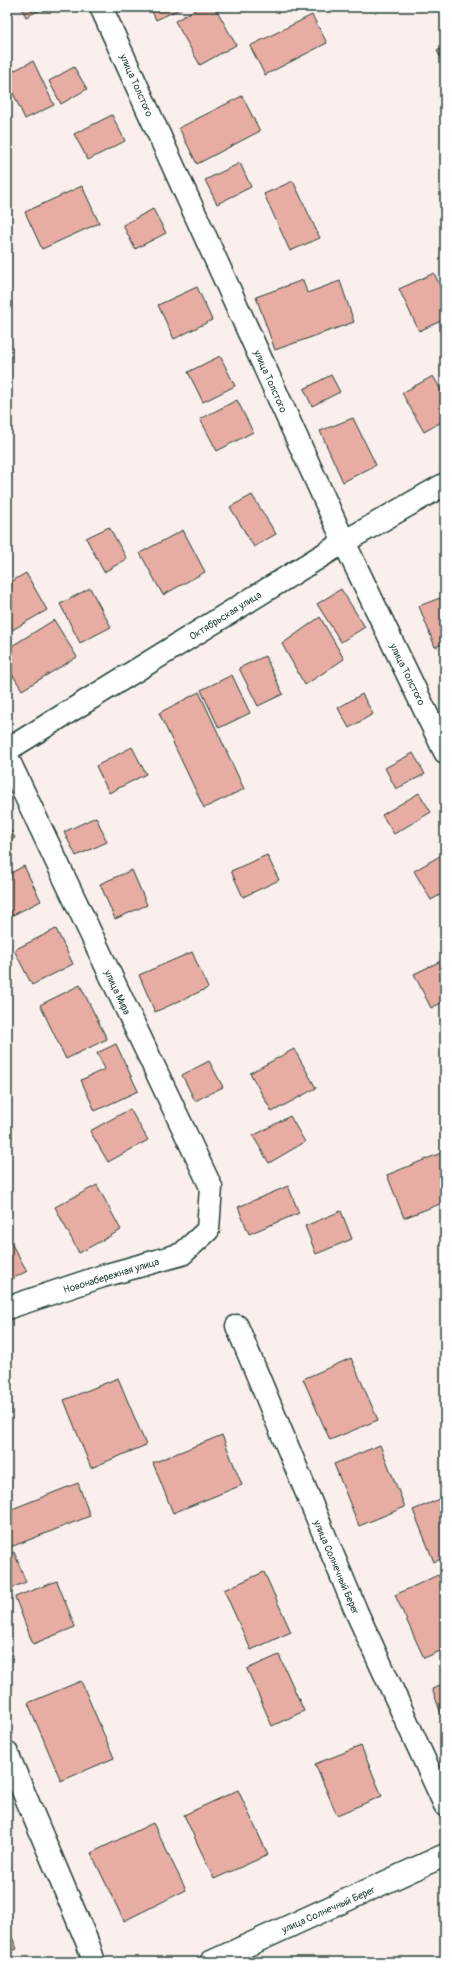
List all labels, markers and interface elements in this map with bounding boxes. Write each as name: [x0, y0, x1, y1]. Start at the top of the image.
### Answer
street label: улица Толстого: [117, 51, 156, 119]
street label: улица Толстого: [251, 347, 290, 415]
street label: Октябрьская улица: [187, 589, 264, 643]
street label: улица Толстого: [387, 641, 428, 708]
street label: улица Мира: [101, 967, 133, 1017]
street label: Новонабережная улица: [62, 1256, 161, 1296]
street label: улица Солнечный Берег: [310, 1518, 362, 1617]
street label: улица Солнечный Берег: [279, 1884, 378, 1936]

